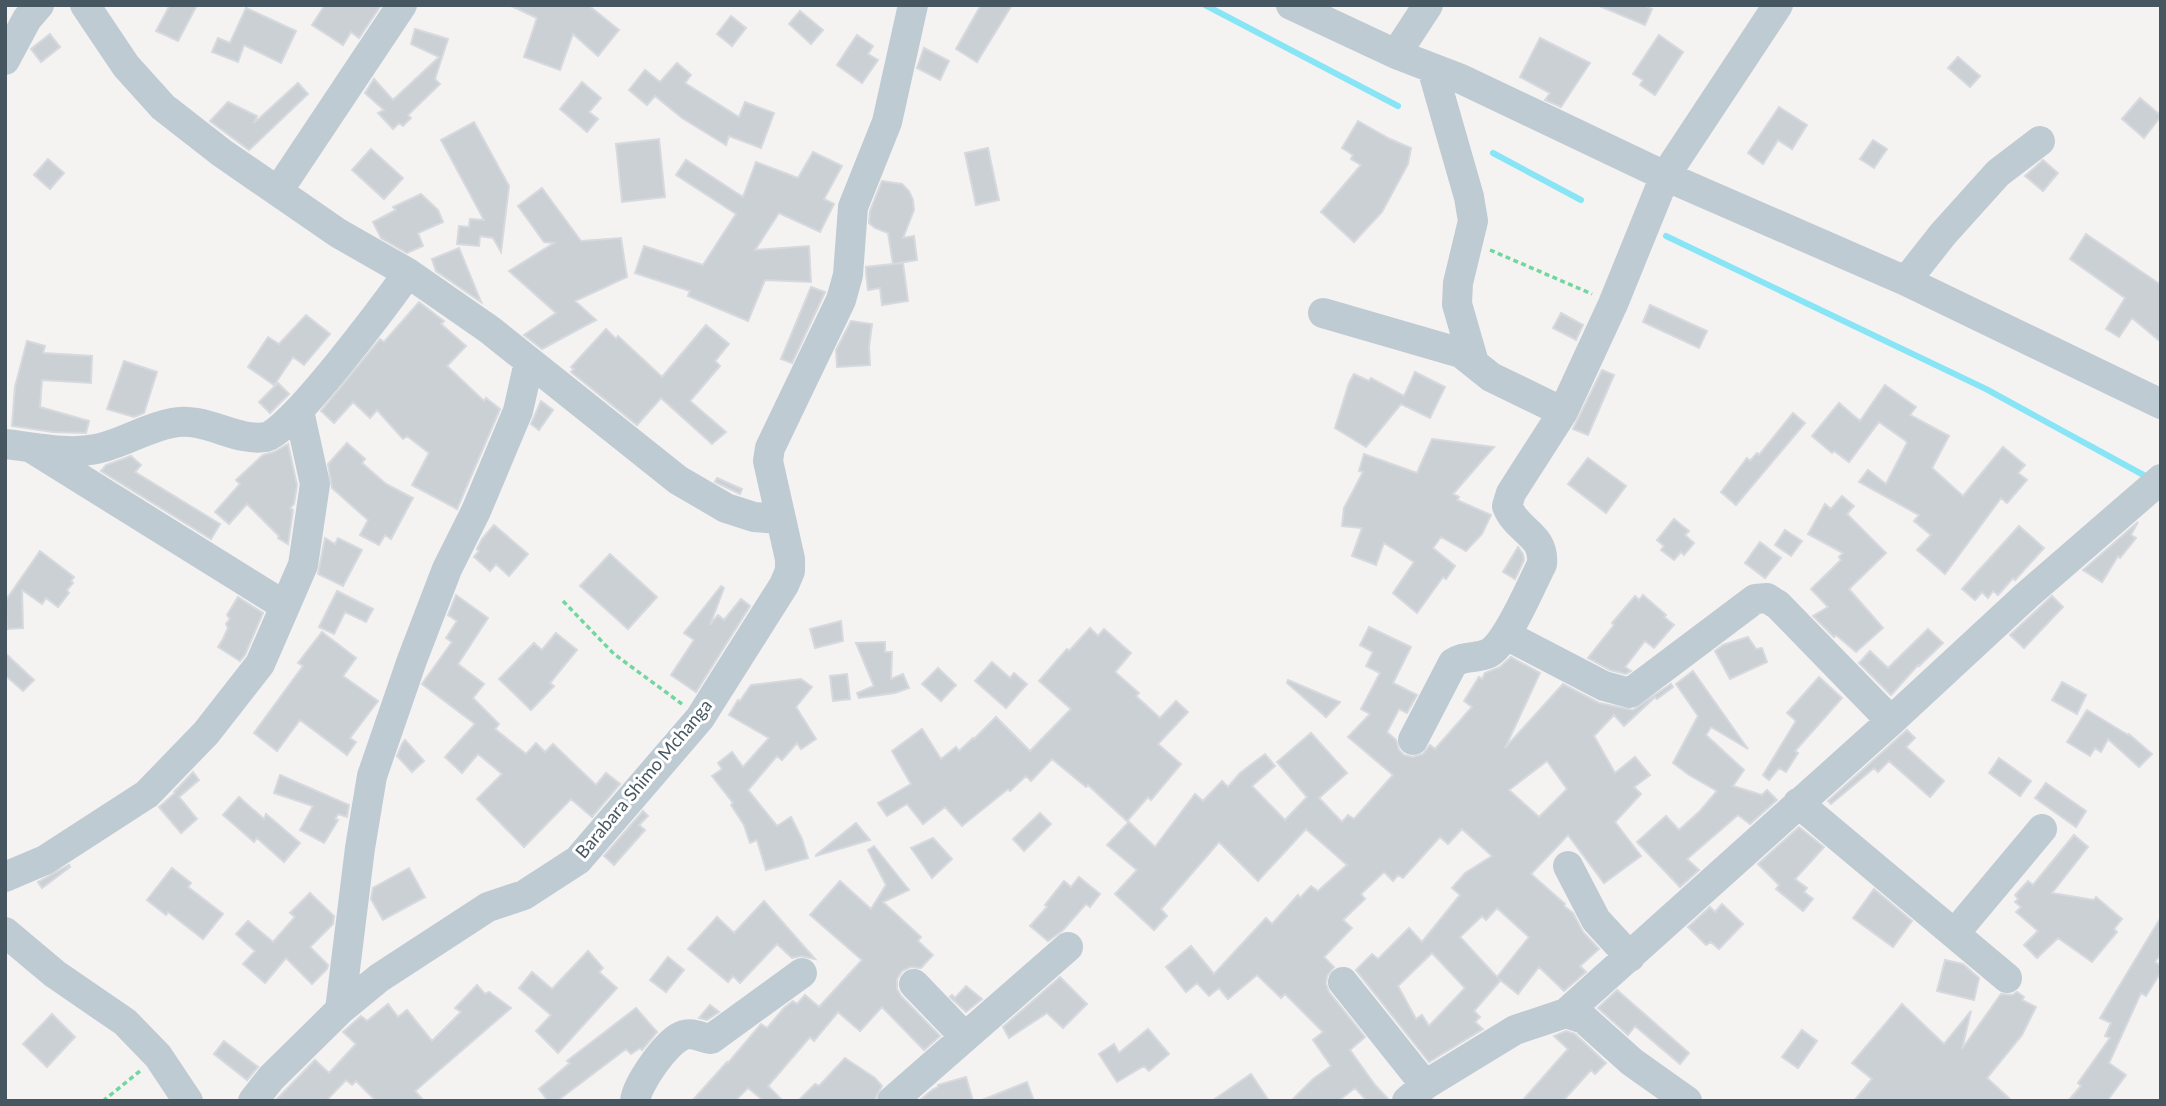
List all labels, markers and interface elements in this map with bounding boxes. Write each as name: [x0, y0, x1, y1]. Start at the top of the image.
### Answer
street label: Barabara Shimo Mchanga: [570, 694, 716, 862]

